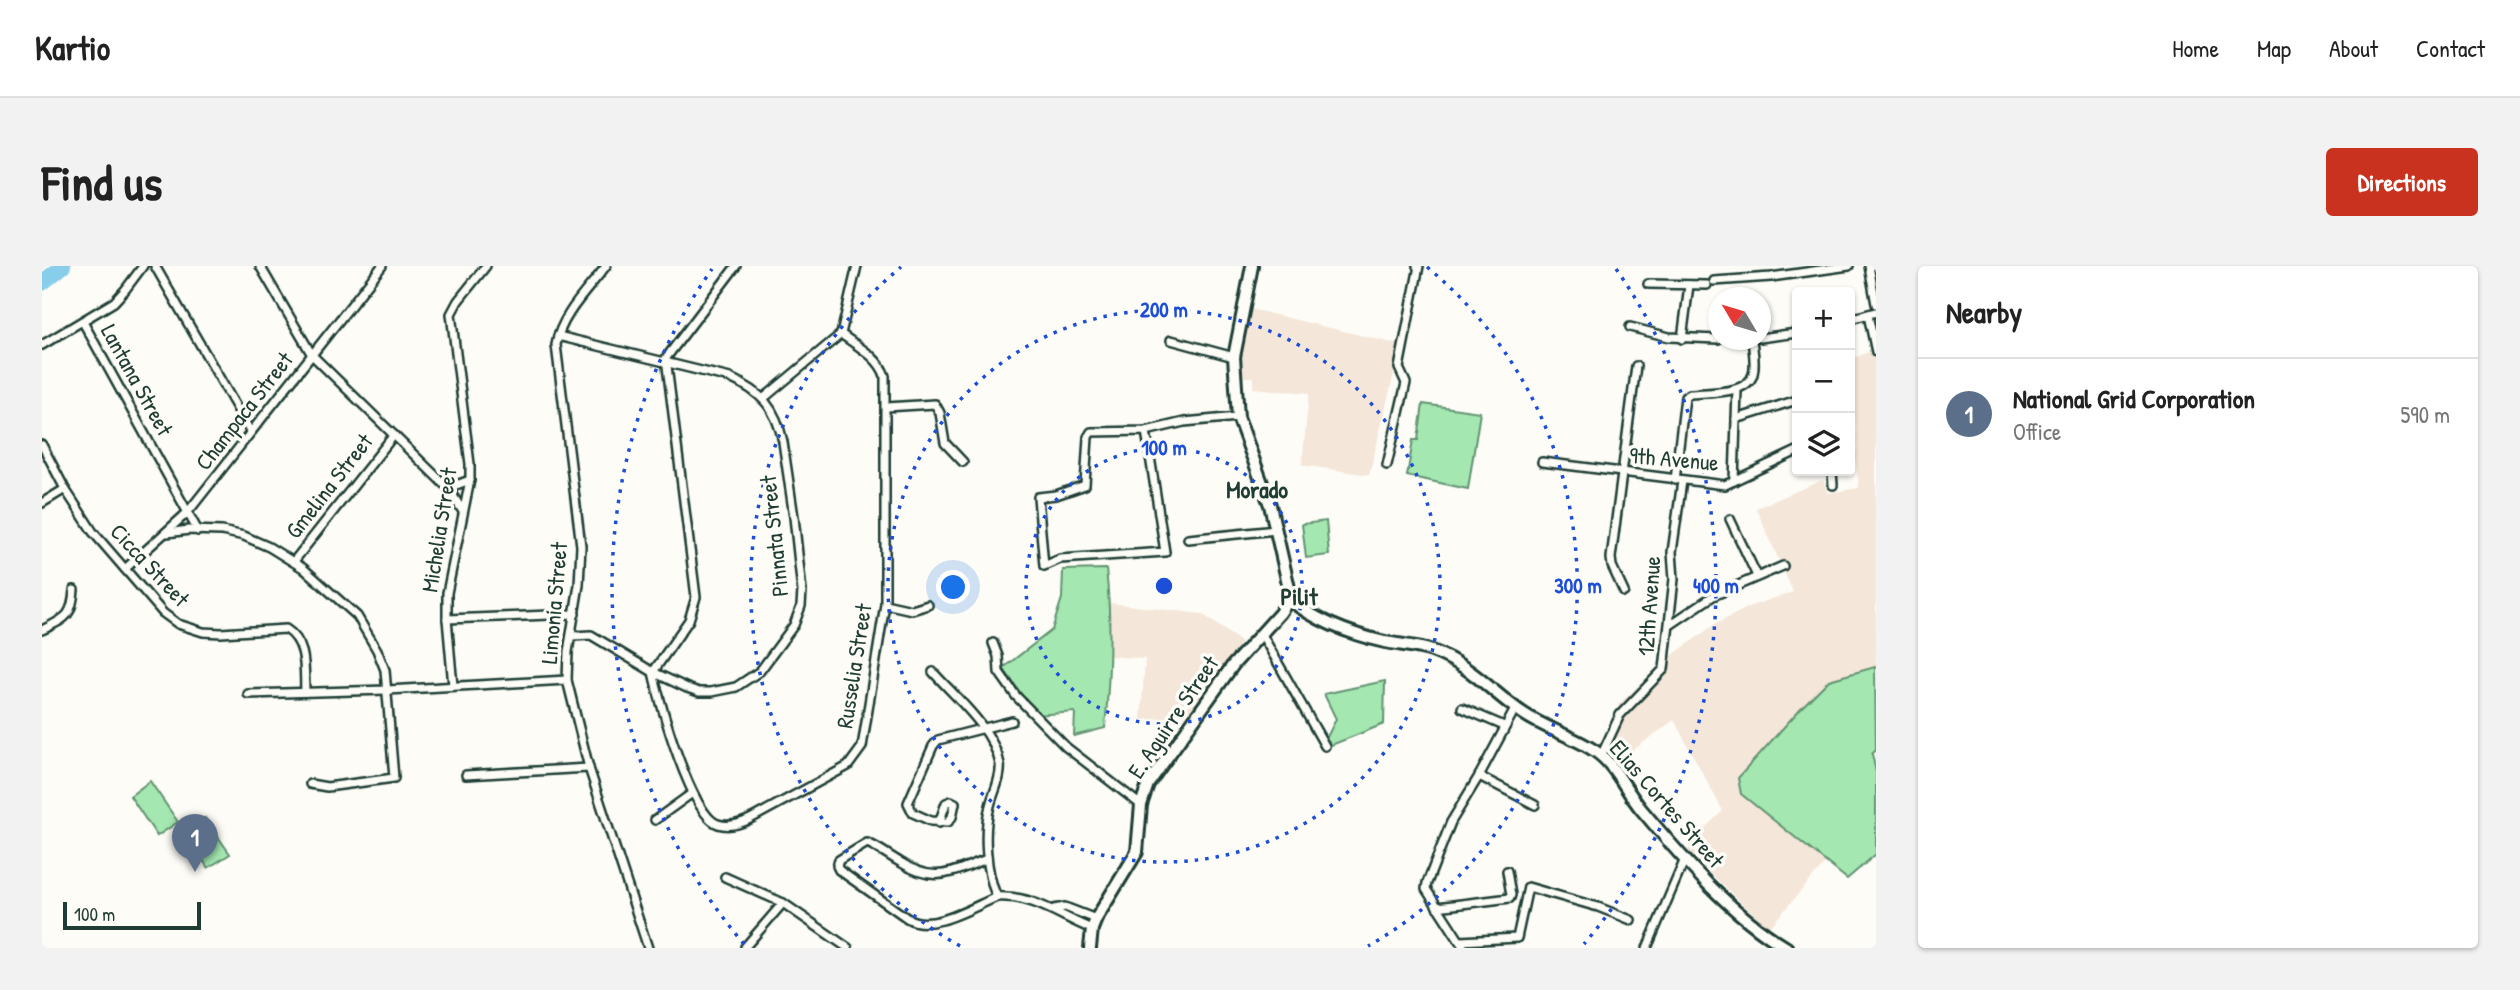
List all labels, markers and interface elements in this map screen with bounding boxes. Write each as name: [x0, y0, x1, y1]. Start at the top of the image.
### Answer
text: Kartio: [35, 26, 110, 70]
text: Home: [2172, 32, 2219, 64]
text: Map: [2257, 32, 2291, 64]
text: About: [2329, 32, 2378, 64]
text: Contact: [2416, 32, 2485, 64]
button: Directions: [2326, 148, 2478, 216]
text: Find us: [42, 149, 162, 215]
north arrow: [1708, 287, 1771, 350]
map controls: [1792, 287, 1855, 476]
button: +: [1792, 287, 1855, 350]
text: Nearby: [1946, 292, 2022, 332]
text: 200 m: [1140, 295, 1188, 324]
street label: Lantana Street: [94, 318, 181, 442]
street label: Champaca Street: [188, 344, 300, 476]
button: −: [1792, 350, 1855, 413]
text: National Grid Corporation: [2013, 381, 2255, 416]
text: 1: [1965, 399, 1973, 430]
text: 590 m: [2401, 399, 2450, 430]
button: layers: [1792, 413, 1855, 476]
text: Office: [2013, 416, 2061, 447]
street label: Gmelina Street: [278, 426, 380, 545]
text: 100 m: [1141, 433, 1187, 462]
street label: 9th Avenue: [1628, 439, 1720, 478]
street label: Michelia Street: [413, 464, 464, 594]
street label: Pinnata Street: [752, 473, 795, 598]
district label: Morado: [1226, 473, 1288, 505]
street label: Cicca Street: [104, 516, 198, 614]
street label: Limonia Street: [533, 540, 574, 665]
street label: 12th Avenue: [1630, 555, 1667, 657]
your location: [936, 570, 970, 604]
text: 300 m: [1554, 571, 1602, 600]
text: 400 m: [1693, 571, 1739, 600]
centre of rings: [1152, 574, 1176, 598]
district label: Pilit: [1281, 580, 1318, 612]
street label: Russelia Street: [828, 600, 879, 730]
street label: E. Aguirre Street: [1120, 648, 1226, 784]
street label: Elias Cortes Street: [1603, 733, 1732, 875]
pin: 1: [172, 814, 218, 872]
scale bar: [63, 899, 201, 931]
text: 100 m: [74, 901, 115, 927]

